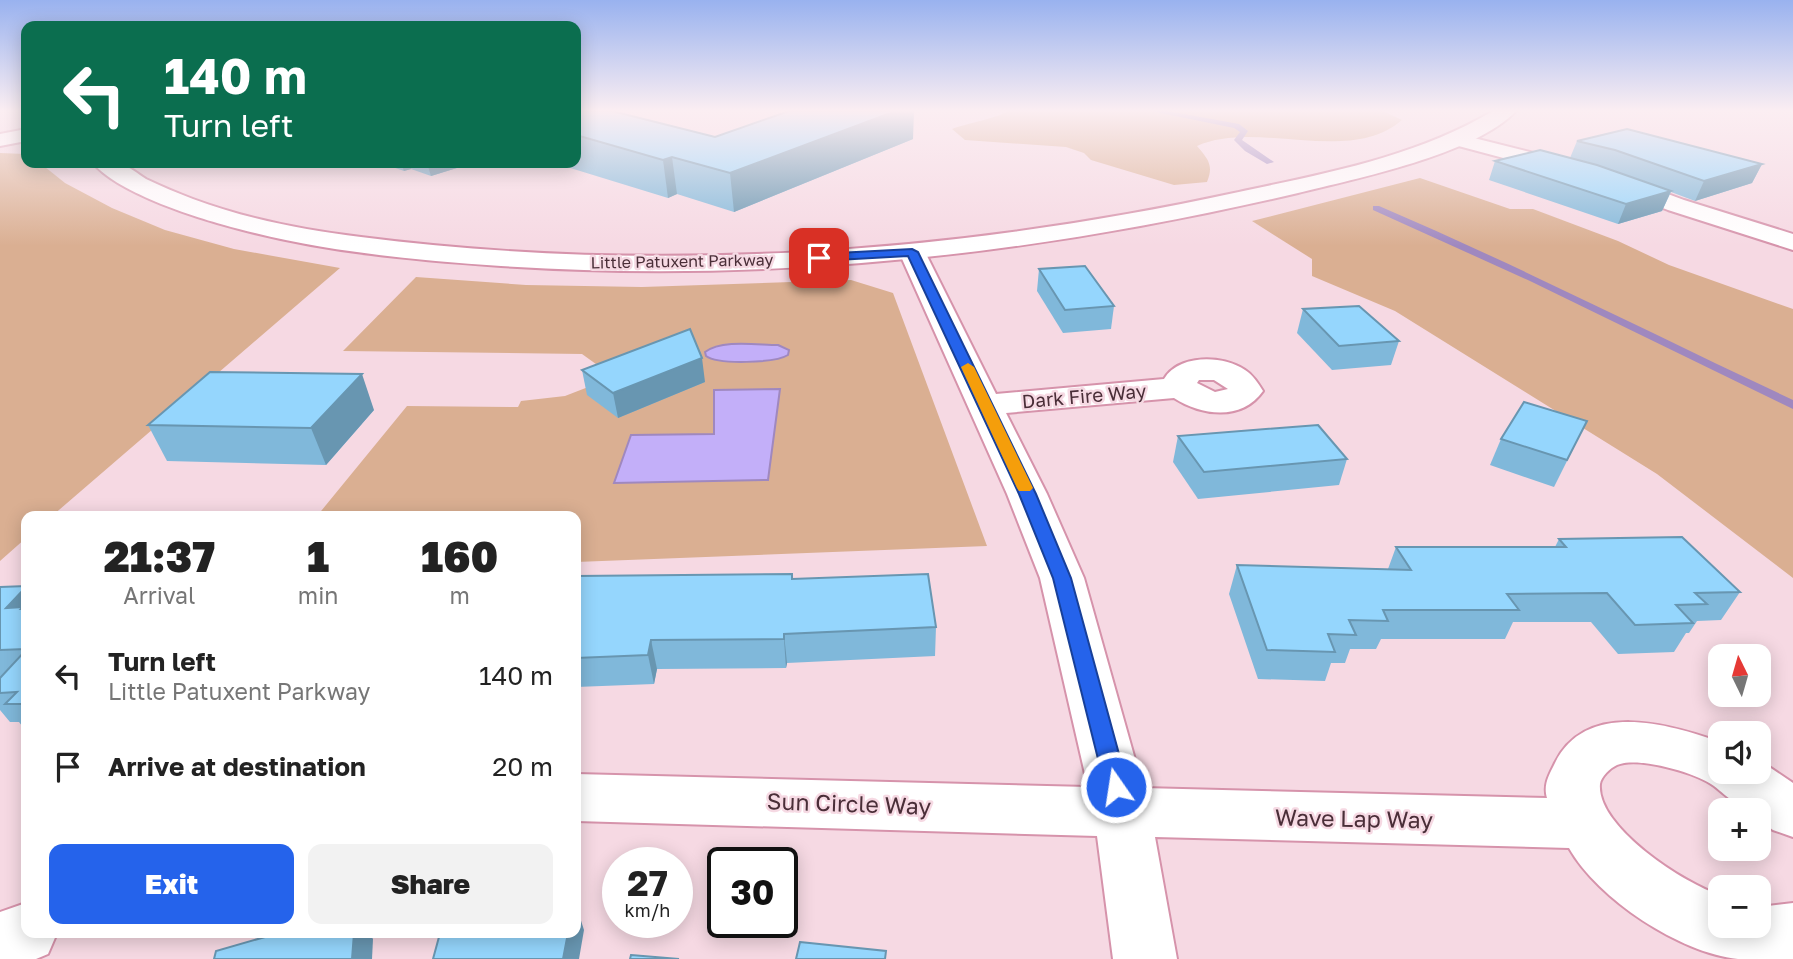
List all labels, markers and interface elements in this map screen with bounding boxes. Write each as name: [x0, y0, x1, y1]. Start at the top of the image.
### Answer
text: 140 m: [164, 46, 307, 105]
icon: left: [49, 49, 140, 140]
text: Turn left: [164, 106, 293, 144]
pin: [789, 228, 849, 288]
icon: arrive: [800, 239, 838, 277]
street label: Little Patuxent Parkway: [591, 249, 773, 273]
street label: Dark Fire Way: [1021, 379, 1147, 412]
text: 21:37: [104, 531, 215, 581]
text: 1: [307, 531, 329, 581]
text: 160: [421, 531, 498, 581]
text: Arrival: [123, 581, 195, 609]
text: min: [298, 581, 338, 609]
text: m: [450, 581, 470, 609]
north arrow: [1708, 644, 1771, 707]
map controls: [1708, 644, 1771, 938]
text: Turn left: [108, 646, 216, 677]
icon: left: [49, 657, 87, 695]
text: 140 m: [479, 660, 553, 691]
text: Little Patuxent Parkway: [108, 677, 370, 705]
button: sound: [1708, 721, 1771, 784]
icon: arrive: [49, 748, 87, 786]
position arrow: [1079, 750, 1153, 824]
text: Arrive at destination: [108, 751, 366, 782]
text: 20 m: [492, 751, 553, 782]
street label: Sun Circle Way: [766, 786, 932, 820]
button: +: [1708, 798, 1771, 861]
street label: Wave Lap Way: [1275, 803, 1433, 833]
button: Exit: [49, 844, 294, 924]
button: Share: [308, 844, 553, 924]
speed limit sign: 30: [707, 847, 798, 938]
text: 27: [627, 862, 668, 904]
button: −: [1708, 875, 1771, 938]
text: km/h: [625, 899, 670, 921]

